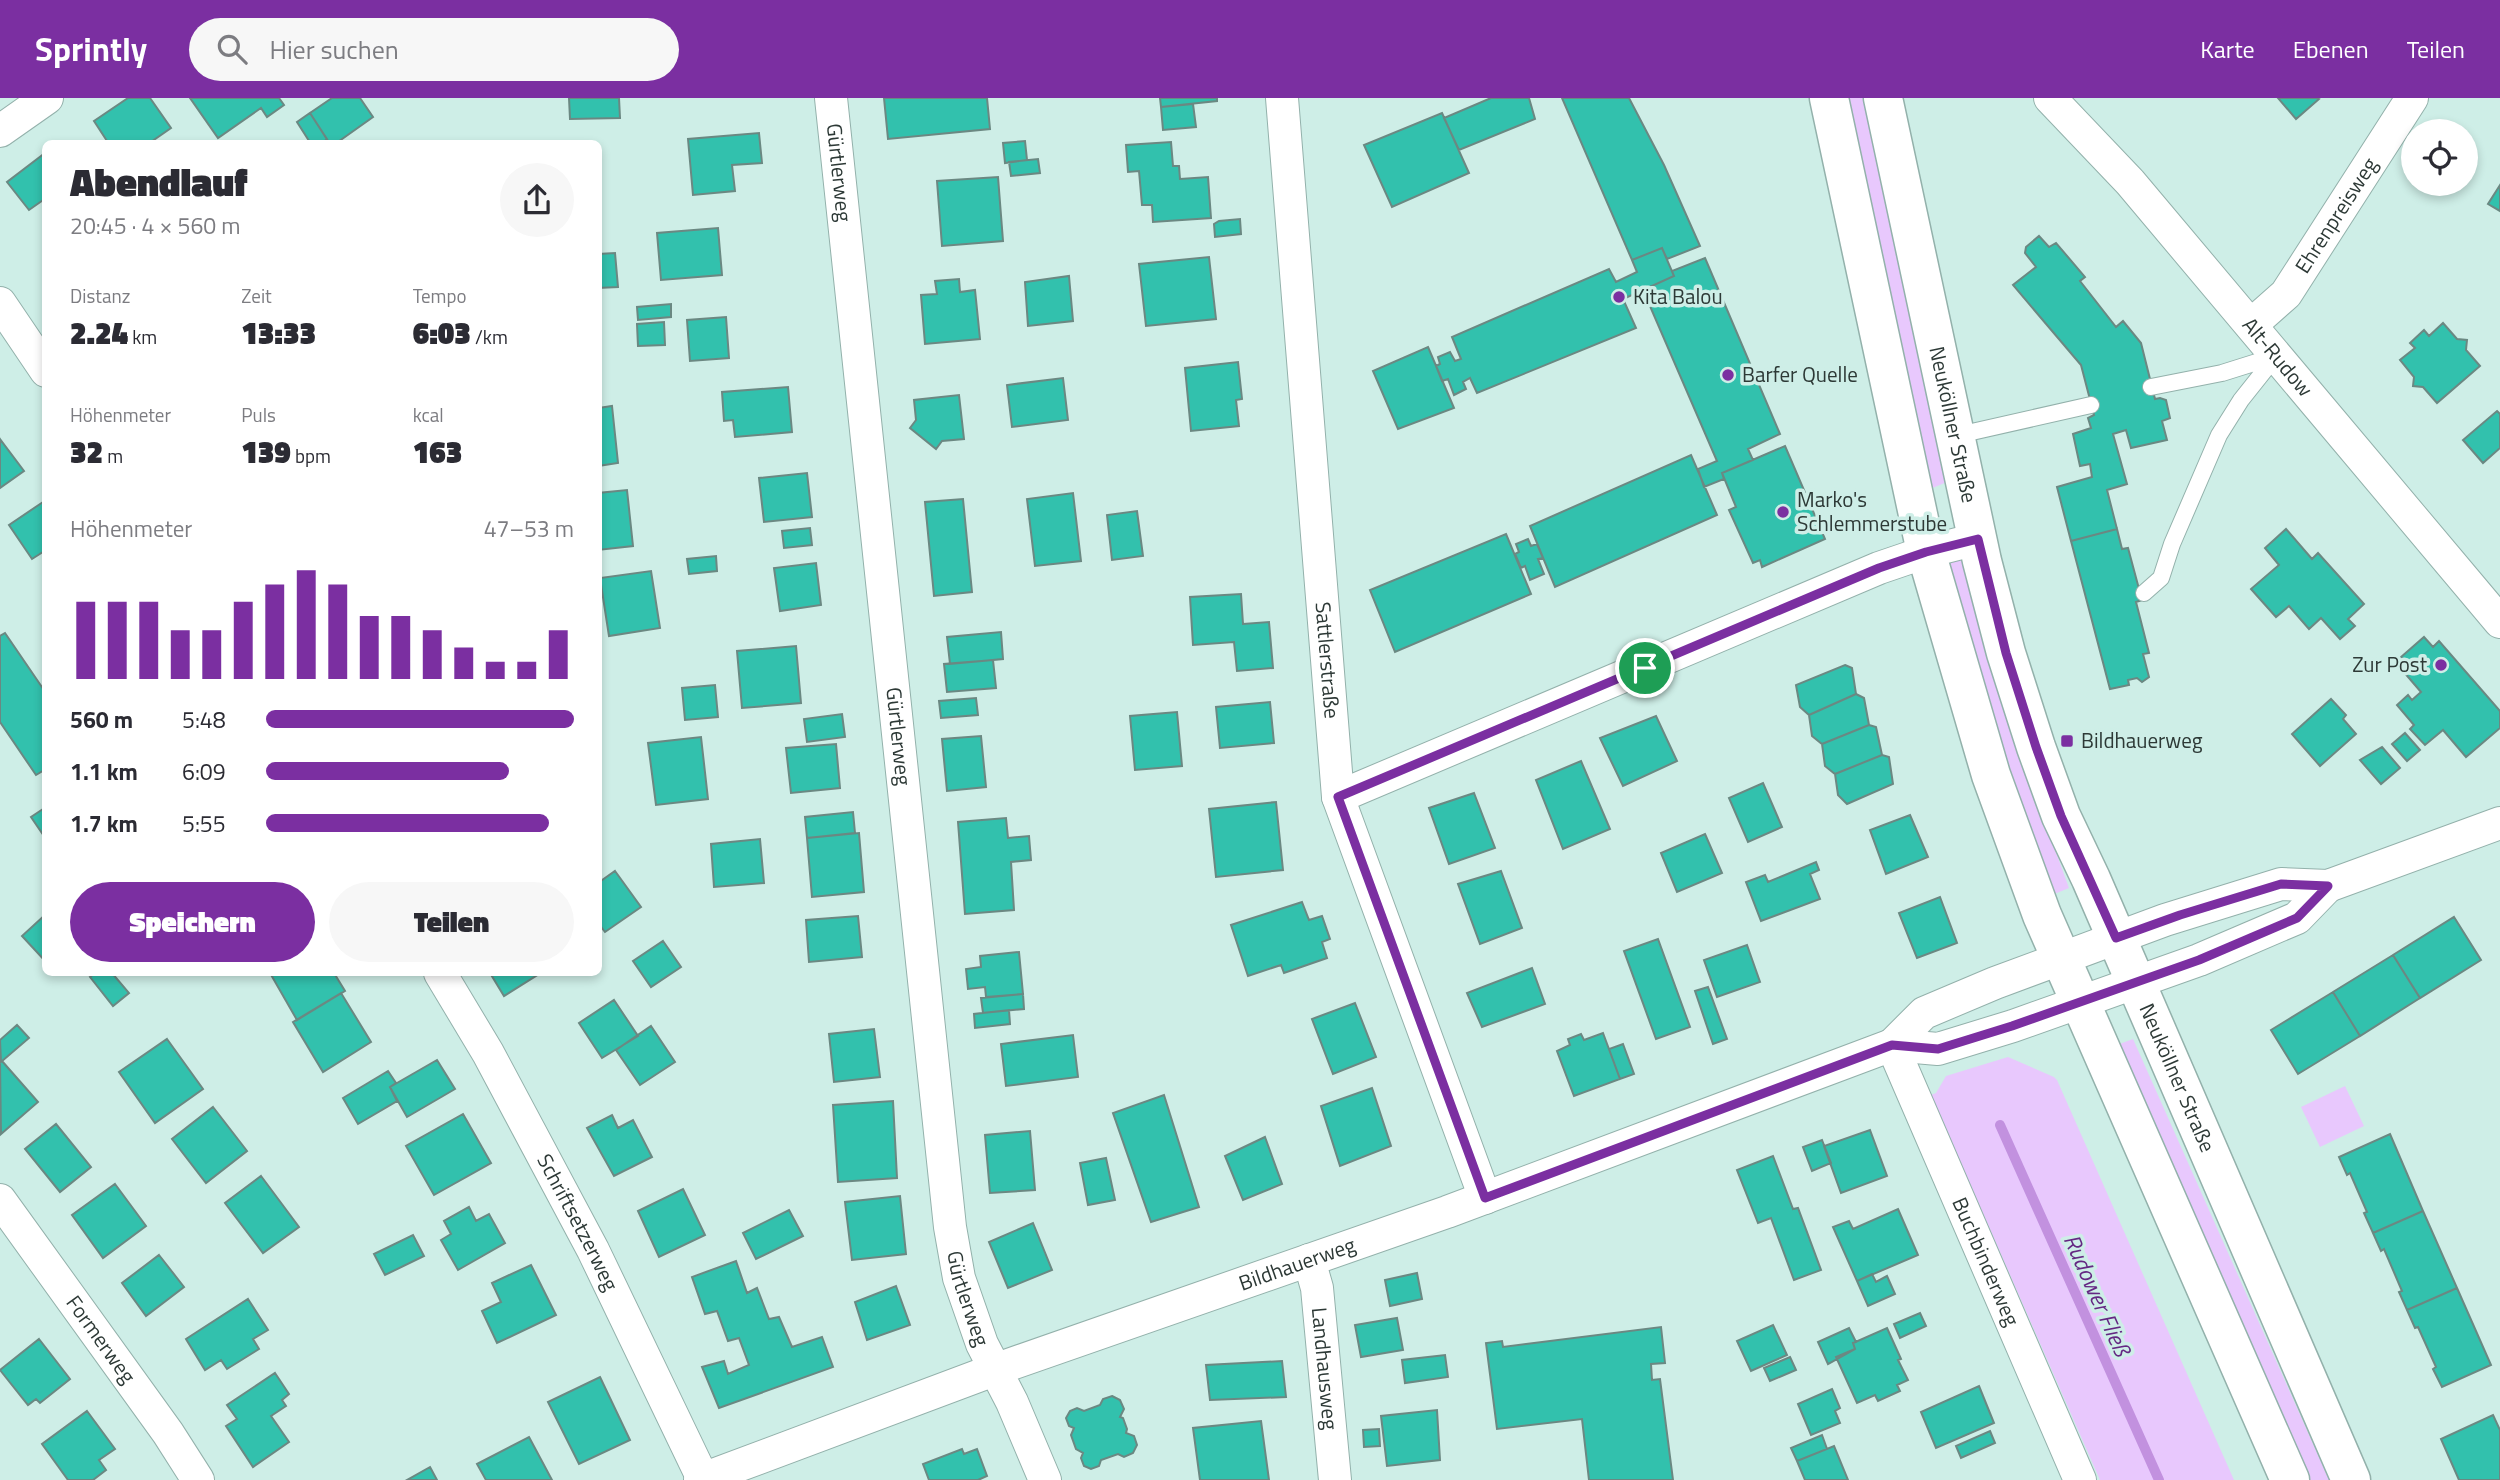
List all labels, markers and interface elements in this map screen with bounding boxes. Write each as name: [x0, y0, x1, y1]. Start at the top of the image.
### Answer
search box: [189, 18, 679, 81]
text: Sprintly: [35, 24, 147, 74]
icon: search: [213, 30, 251, 68]
text: Hier suchen: [269, 30, 399, 69]
text: Karte: [2200, 31, 2255, 67]
text: Ebenen: [2293, 31, 2369, 67]
text: Teilen: [2407, 31, 2465, 67]
map controls: [2401, 119, 2478, 196]
button: locate: [2401, 119, 2478, 196]
street label: Gürtlerweg: [819, 122, 861, 223]
street label: Ehrenpreisweg: [2286, 151, 2385, 279]
text: Abendlauf: [70, 153, 248, 211]
button: share: [500, 163, 574, 237]
text: 20:45 · 4 × 560 m: [70, 208, 240, 243]
place label: Kita Balou: [1633, 280, 1723, 312]
text: Distanz: [70, 281, 130, 310]
text: Zeit: [241, 281, 272, 310]
text: Tempo: [413, 281, 466, 310]
marker: Kita Balou: [1611, 289, 1627, 305]
text: 2.24: [70, 310, 128, 356]
text: 13:33: [241, 310, 316, 356]
text: 6:03: [413, 310, 471, 356]
street label: Alt-Rudow: [2235, 310, 2321, 404]
text: km: [128, 322, 157, 351]
text: /km: [471, 322, 508, 351]
street label: Neuköllner Straße: [1922, 343, 1986, 506]
place label: Barfer Quelle: [1742, 358, 1858, 390]
marker: Barfer Quelle: [1720, 367, 1736, 383]
text: Höhenmeter: [70, 400, 171, 429]
text: Puls: [241, 400, 276, 429]
text: kcal: [413, 400, 444, 429]
text: 32: [70, 429, 103, 475]
text: 139: [241, 429, 291, 475]
text: 163: [413, 429, 462, 475]
text: m: [103, 441, 123, 470]
text: bpm: [291, 441, 331, 470]
place label: Marko's Schlemmerstube: [1797, 483, 1947, 539]
marker: Marko's Schlemmerstube: [1775, 504, 1791, 520]
text: Höhenmeter: [70, 511, 192, 546]
text: 47–53 m: [484, 511, 574, 546]
street label: Sattlerstraße: [1307, 601, 1349, 720]
pin: [1615, 638, 1675, 698]
place label: Zur Post: [2352, 648, 2428, 680]
icon: arrive: [1626, 649, 1664, 687]
marker: Zur Post: [2433, 657, 2449, 673]
street label: Gürtlerweg: [878, 686, 920, 787]
text: 560 m: [70, 702, 133, 737]
text: 5:48: [182, 702, 226, 737]
place label: Bildhauerweg: [2081, 724, 2203, 756]
marker: Bildhauerweg: [2059, 733, 2075, 749]
text: 1.1 km: [70, 754, 138, 789]
text: 6:09: [182, 754, 226, 789]
text: 1.7 km: [70, 806, 138, 841]
text: 5:55: [182, 806, 226, 841]
button: Speichern: [70, 882, 315, 962]
button: Teilen: [329, 882, 574, 962]
street label: Neuköllner Straße: [2132, 998, 2224, 1157]
street label: Schriftsetzerweg: [530, 1148, 627, 1296]
street label: Buchbinderweg: [1945, 1192, 2029, 1331]
street label: Bildhauerweg: [1234, 1228, 1360, 1298]
water label: Rudower Fließ: [2055, 1228, 2141, 1363]
street label: Gürtlerweg: [939, 1248, 999, 1351]
street label: Formerweg: [59, 1288, 144, 1390]
street label: Landhausweg: [1304, 1306, 1347, 1431]

